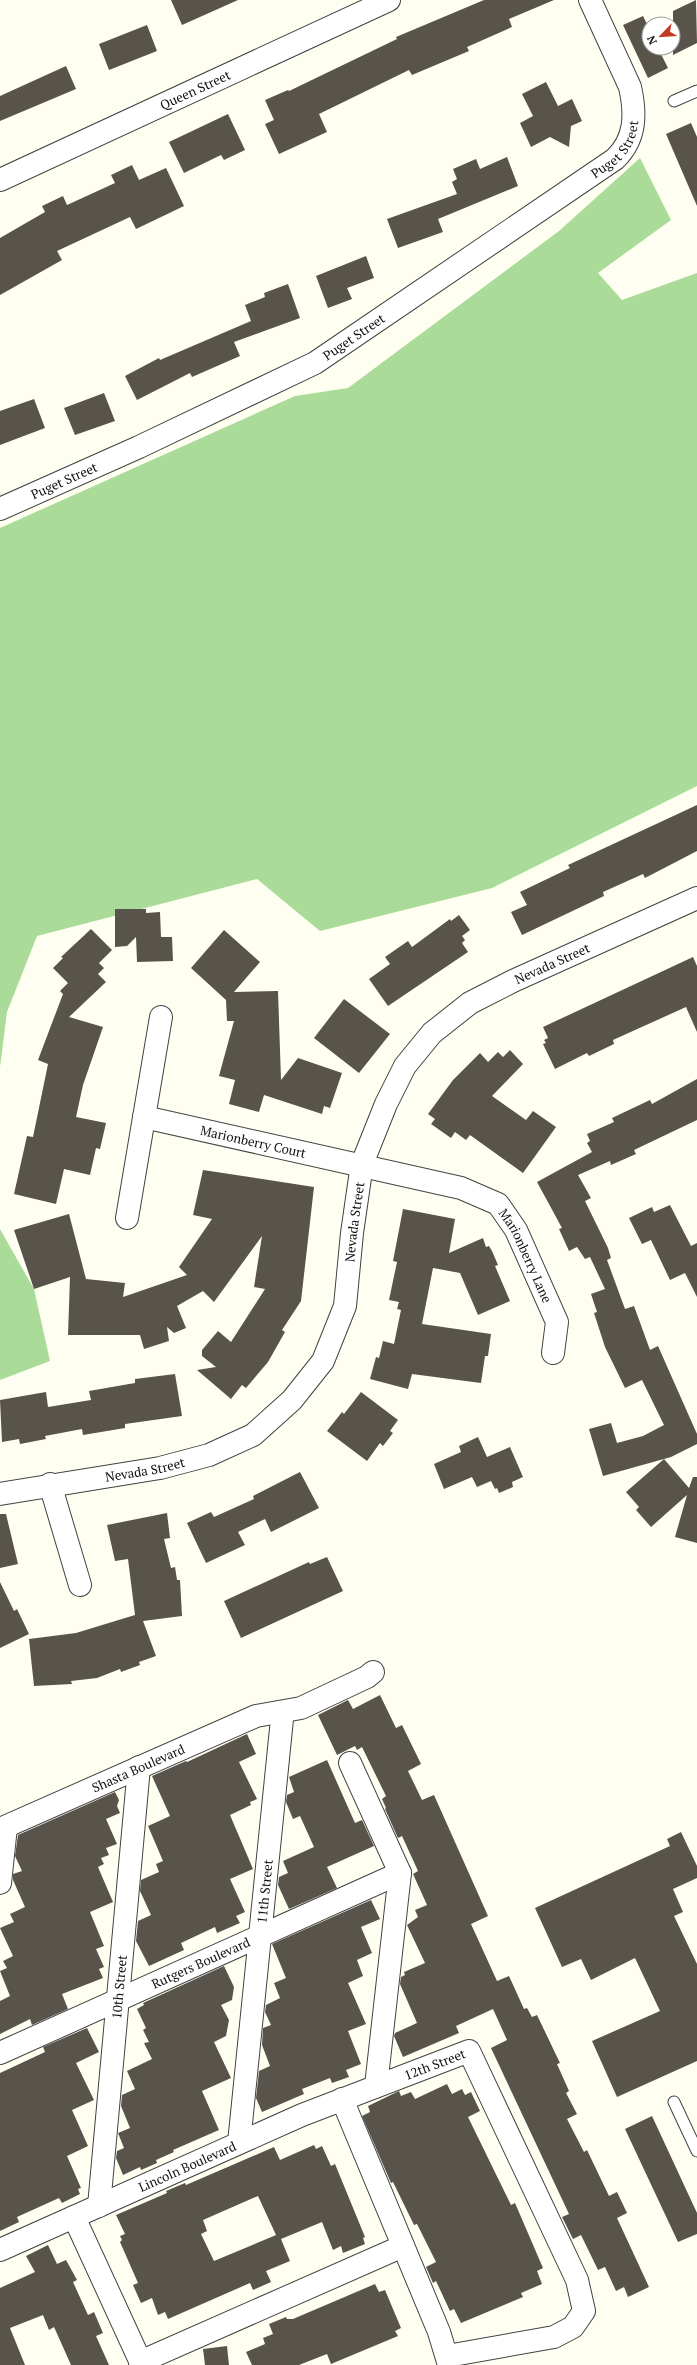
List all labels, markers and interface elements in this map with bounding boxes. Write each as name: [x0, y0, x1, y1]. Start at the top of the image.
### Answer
north arrow: [641, 16, 681, 56]
text: N: [644, 33, 660, 47]
street label: Queen Street: [157, 66, 233, 114]
street label: Puget Street: [587, 119, 642, 182]
street label: Puget Street: [319, 309, 388, 364]
street label: Puget Street: [28, 458, 100, 503]
street label: Nevada Street: [512, 938, 593, 988]
street label: Marionberry Court: [199, 1121, 308, 1162]
street label: Nevada Street: [340, 1181, 368, 1263]
street label: Marionberry Lane: [495, 1205, 556, 1306]
street label: Nevada Street: [104, 1453, 187, 1486]
street label: Shasta Boulevard: [89, 1740, 187, 1796]
street label: 11th Street: [252, 1858, 277, 1924]
street label: Rutgers Boulevard: [149, 1933, 253, 1993]
street label: 10th Street: [107, 1954, 131, 2020]
street label: 12th Street: [402, 2044, 468, 2084]
street label: Lincoln Boulevard: [136, 2137, 239, 2196]

